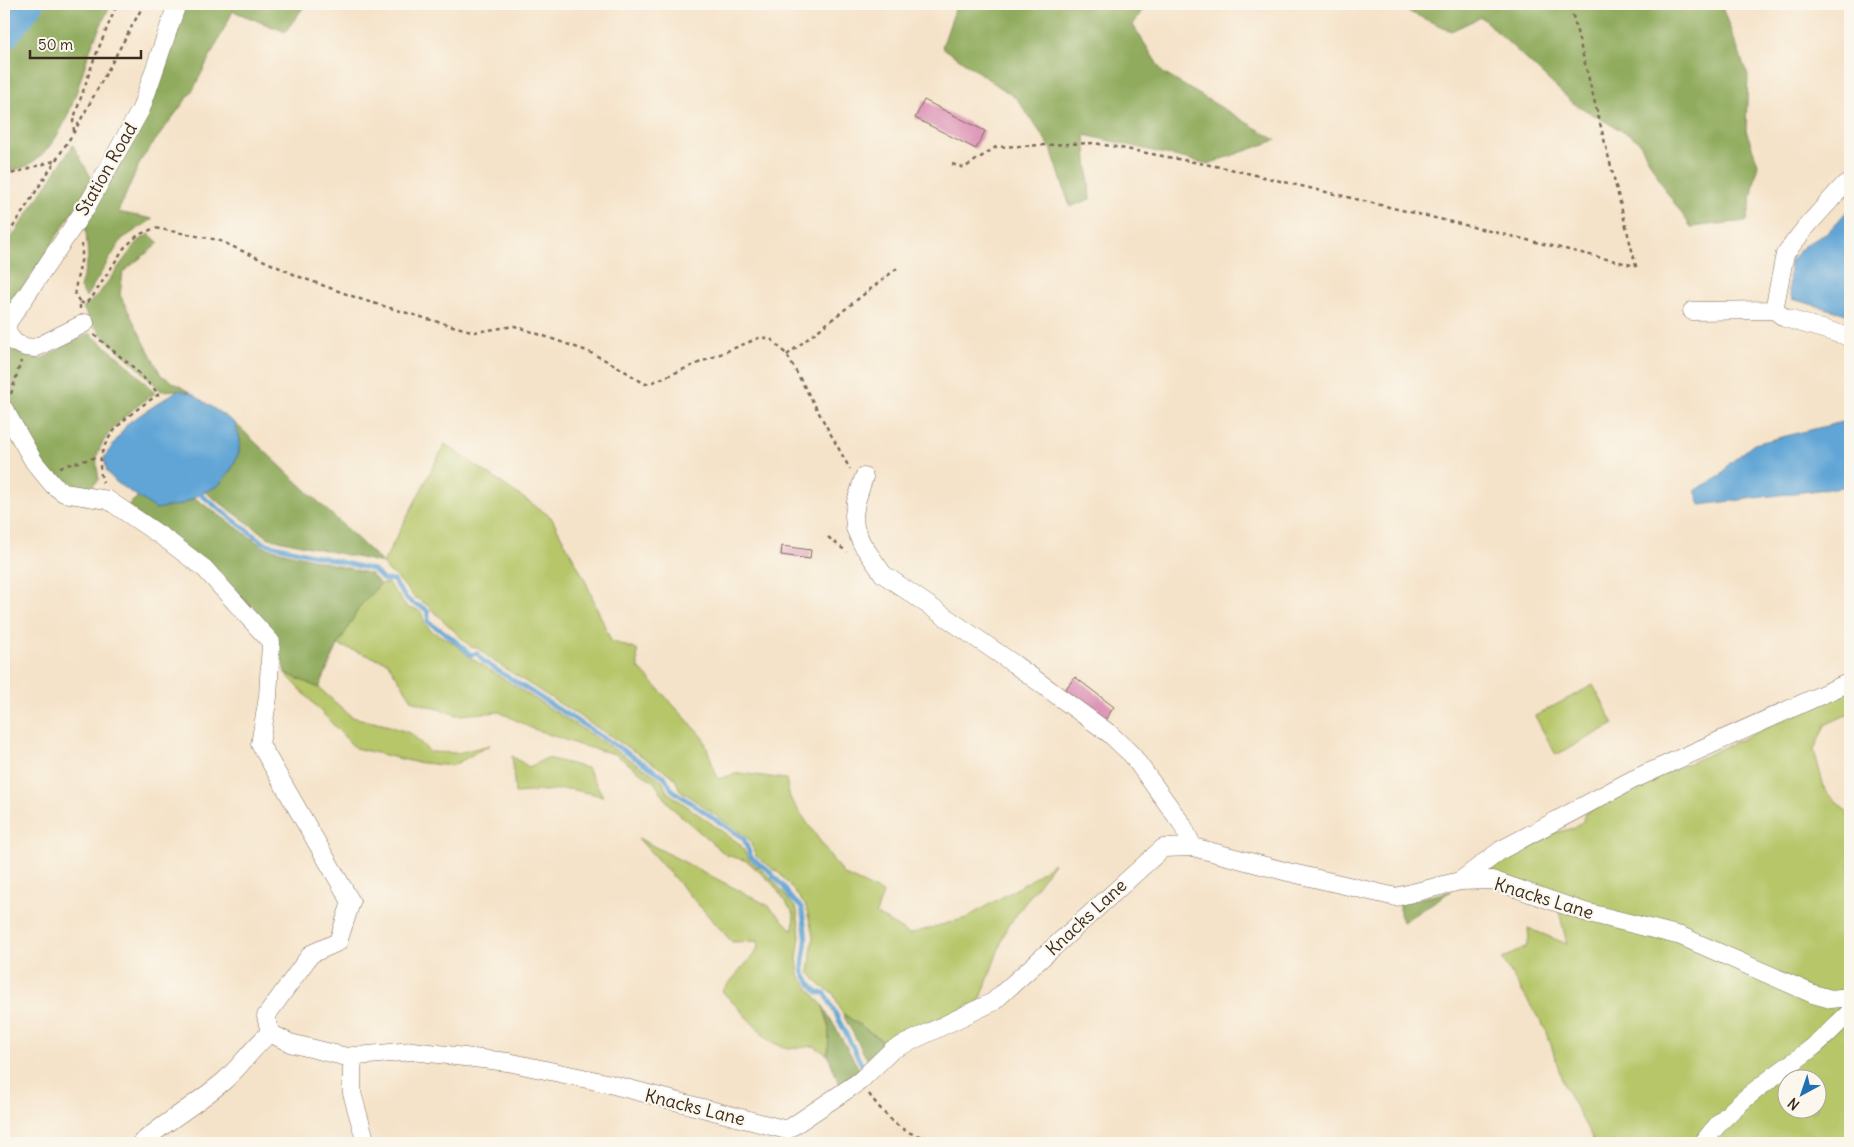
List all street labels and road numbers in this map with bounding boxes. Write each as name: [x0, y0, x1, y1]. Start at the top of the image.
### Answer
street label: Station Road: [70, 118, 142, 219]
street label: Knacks Lane: [1492, 872, 1596, 924]
street label: Knacks Lane: [1041, 874, 1131, 960]
street label: Knacks Lane: [642, 1083, 748, 1131]

